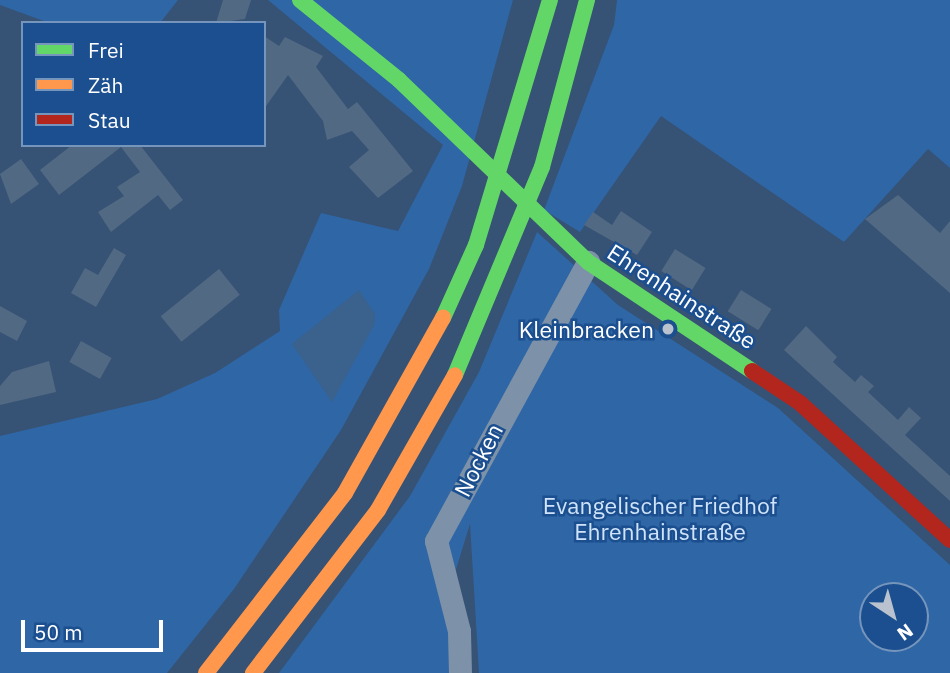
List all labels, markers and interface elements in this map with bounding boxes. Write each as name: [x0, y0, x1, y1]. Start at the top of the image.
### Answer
legend: [21, 21, 266, 147]
text: Frei: [88, 36, 124, 64]
text: Zäh: [88, 71, 123, 99]
text: Stau: [88, 106, 131, 134]
street label: Ehrenhainstraße: [602, 238, 762, 354]
place label: Kleinbracken: [519, 315, 654, 343]
marker: Kleinbracken: [660, 321, 676, 337]
street label: Nocken: [448, 419, 508, 501]
park label: Evangelischer Friedhof Ehrenhainstraße: [543, 491, 777, 545]
north arrow: [859, 582, 929, 652]
scale bar: [24, 606, 166, 650]
text: 50 m: [34, 618, 83, 646]
text: N: [893, 619, 918, 646]

